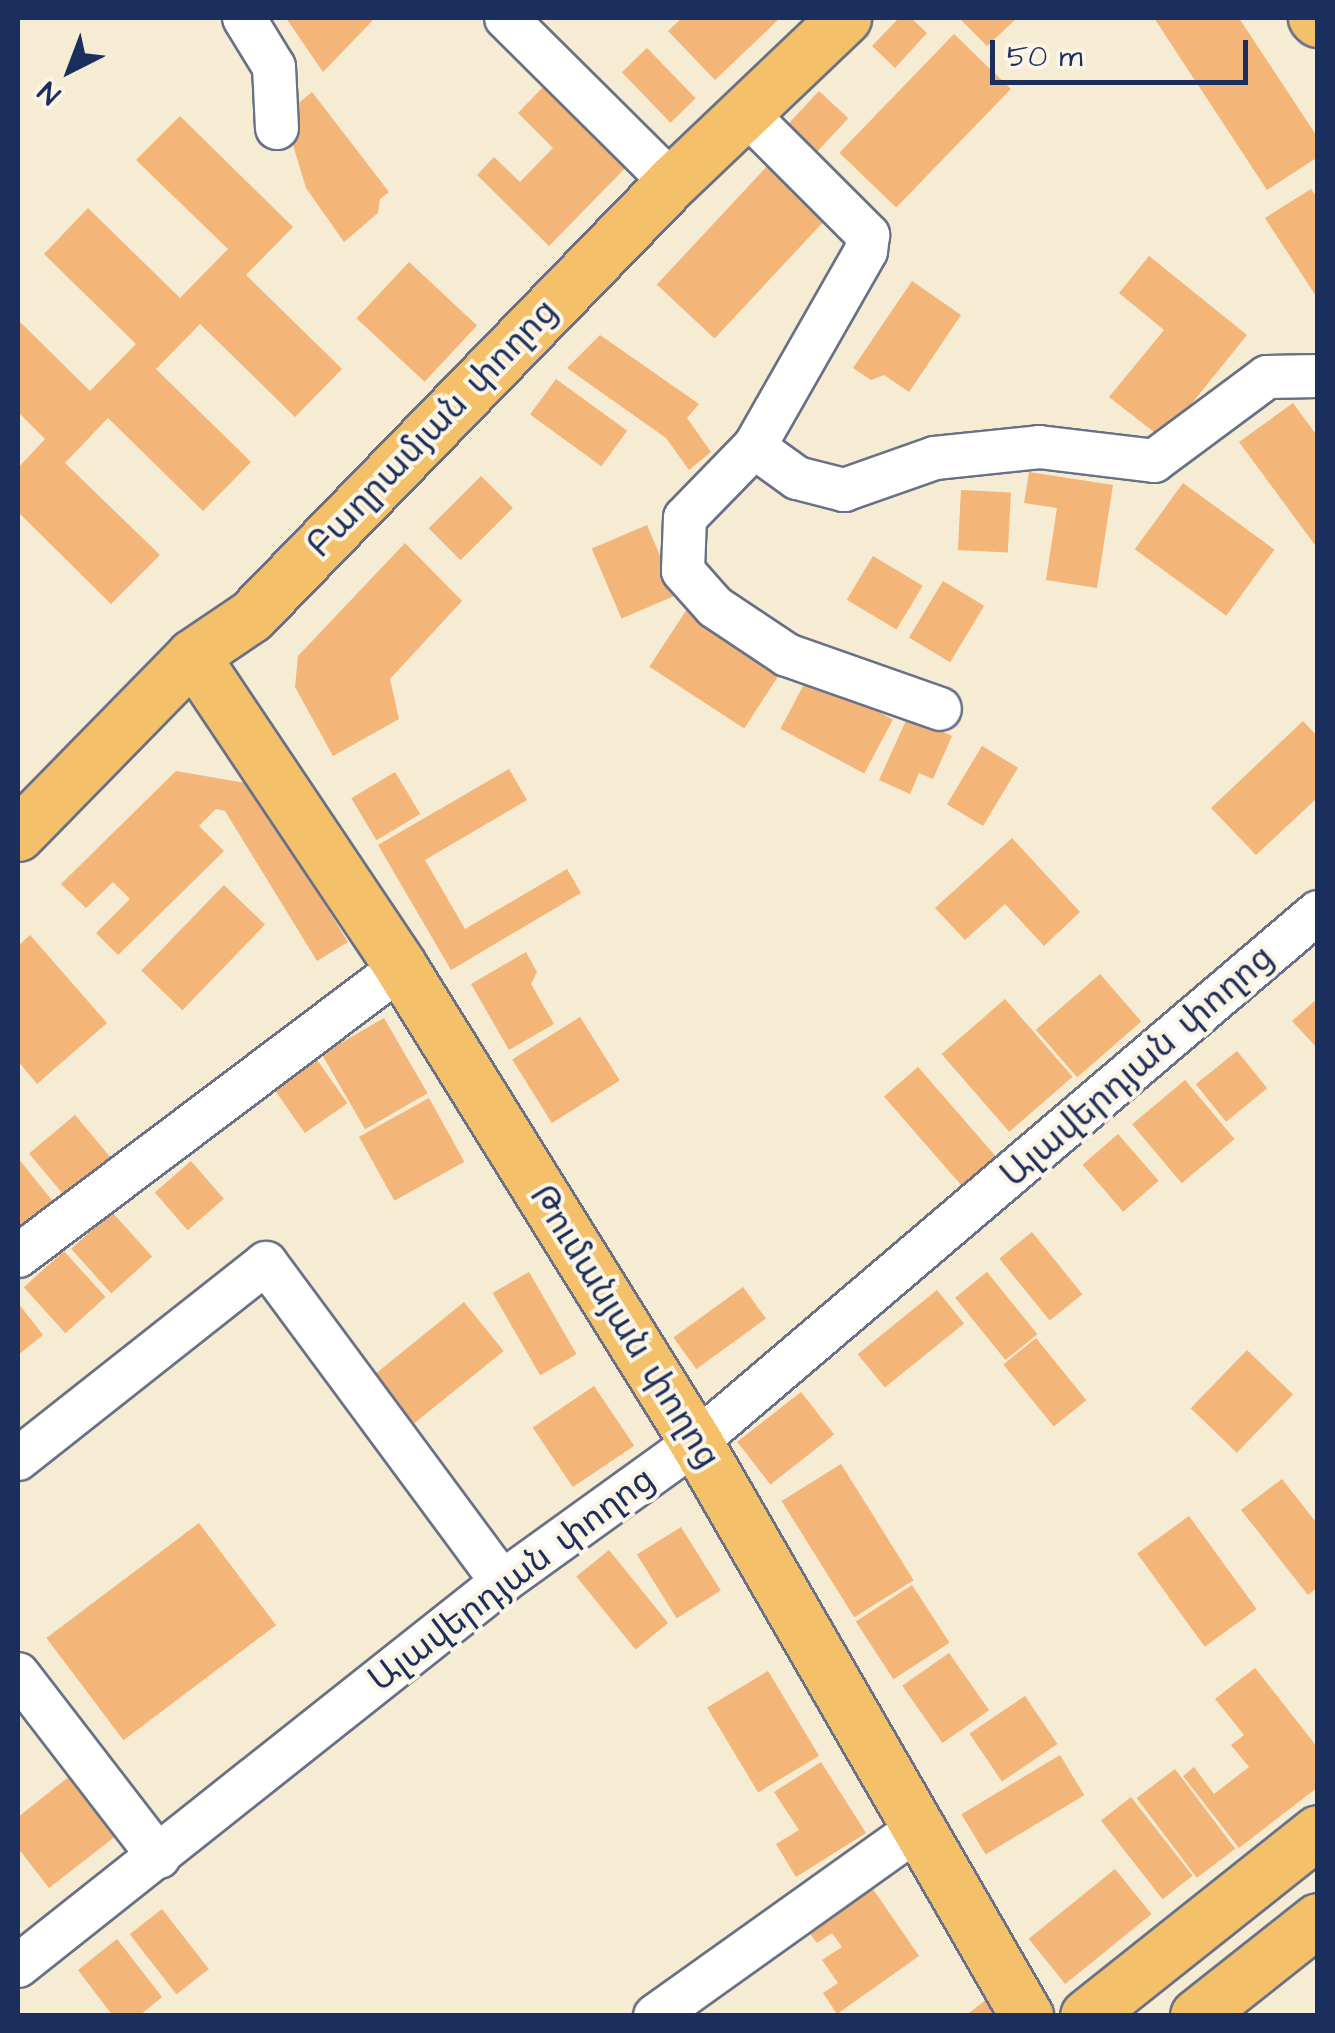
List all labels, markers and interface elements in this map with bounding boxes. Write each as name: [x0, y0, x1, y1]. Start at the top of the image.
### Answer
north arrow: [20, 20, 120, 120]
scale bar: [995, 20, 1252, 82]
text: 50 m: [1007, 36, 1083, 78]
text: N: [30, 72, 69, 113]
street label: Բաղրամյան փողոց: [299, 291, 567, 567]
street label: Ալավերդյան փողոց: [993, 937, 1283, 1197]
street label: Թումանյան փողոց: [520, 1178, 728, 1476]
street label: Ալավերդյան փողոց: [361, 1459, 663, 1701]

